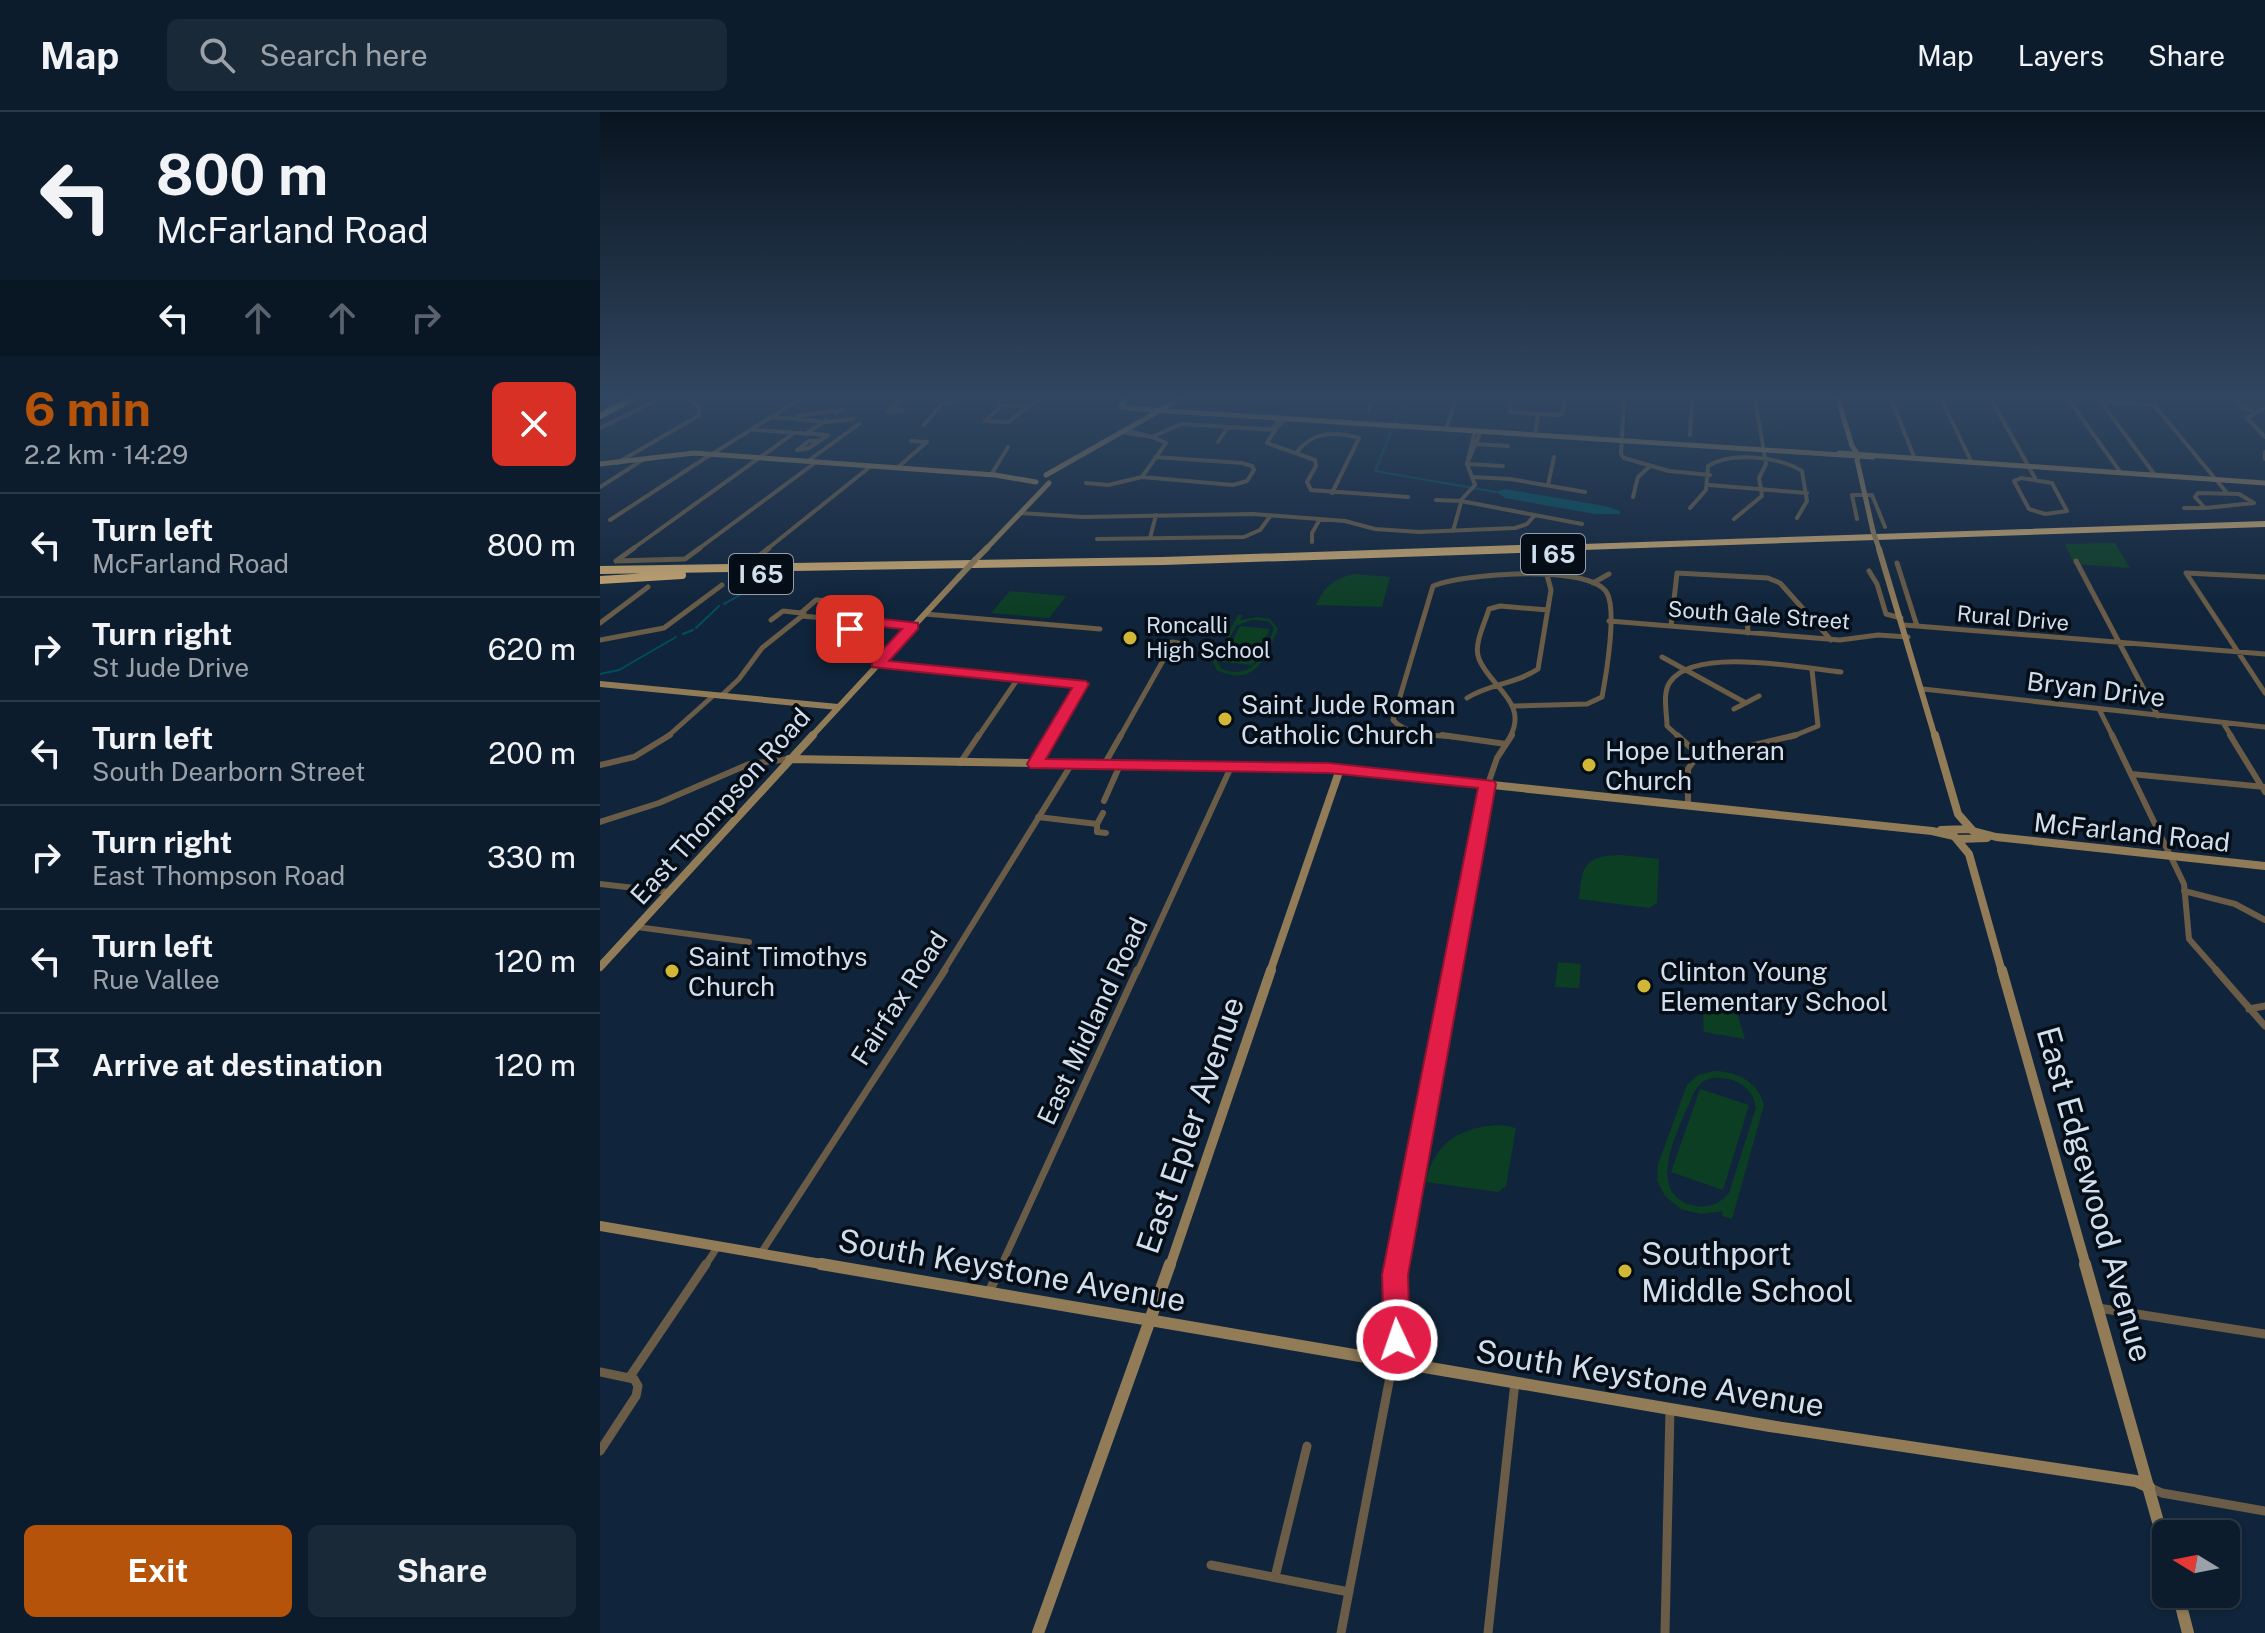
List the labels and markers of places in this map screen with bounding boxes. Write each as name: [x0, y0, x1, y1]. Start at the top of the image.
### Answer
pin: [816, 595, 884, 663]
place label: Roncalli High School: [1146, 612, 1271, 663]
marker: Roncalli High School: [1121, 629, 1139, 647]
place label: Saint Jude Roman Catholic Church: [1241, 689, 1455, 750]
marker: Saint Jude Roman Catholic Church: [1216, 710, 1234, 728]
place label: Hope Lutheran Church: [1605, 735, 1785, 796]
marker: Hope Lutheran Church: [1580, 756, 1598, 774]
place label: Saint Timothys Church: [688, 941, 867, 1002]
place label: Clinton Young Elementary School: [1660, 956, 1888, 1017]
marker: Saint Timothys Church: [663, 962, 681, 980]
marker: Clinton Young Elementary School: [1635, 977, 1653, 995]
place label: Southport Middle School: [1641, 1235, 1853, 1309]
marker: Southport Middle School: [1616, 1262, 1634, 1280]

